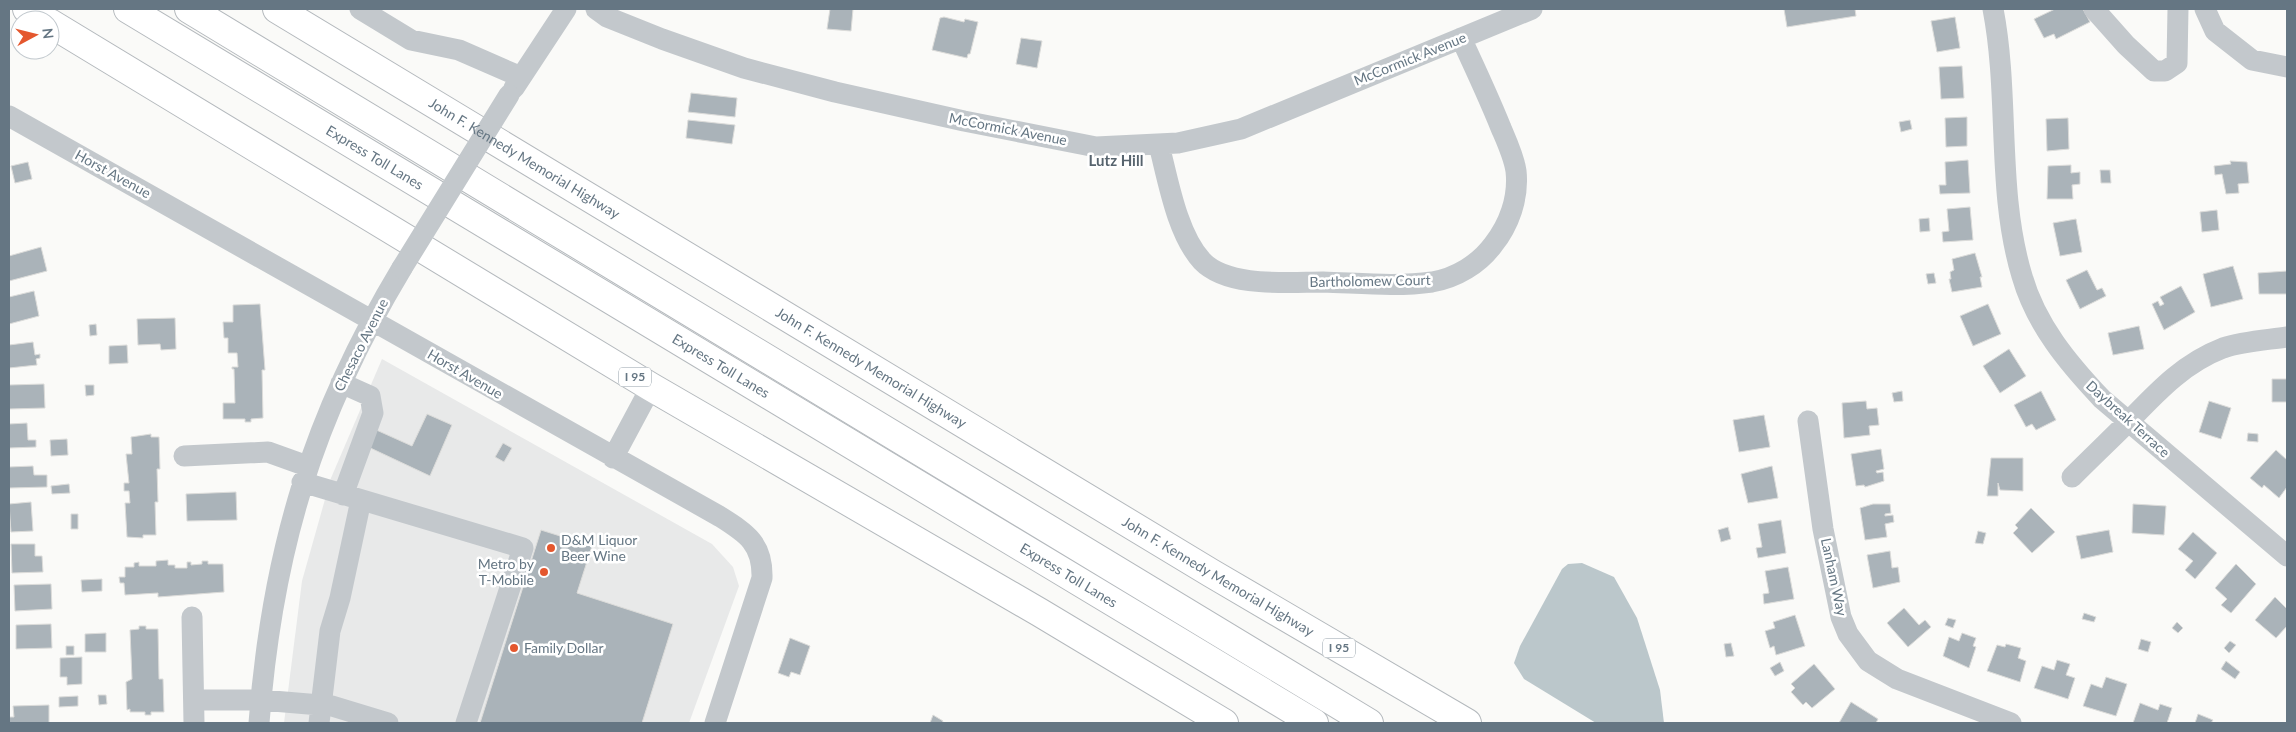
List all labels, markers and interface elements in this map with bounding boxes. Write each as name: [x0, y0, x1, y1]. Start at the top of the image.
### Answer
north arrow: [10, 10, 60, 60]
text: N: [39, 27, 57, 40]
street label: McCormick Avenue: [1351, 28, 1468, 89]
street label: John F. Kennedy Memorial Highway: [426, 94, 624, 222]
street label: McCormick Avenue: [948, 109, 1068, 148]
street label: Express Toll Lanes: [323, 121, 427, 193]
street label: Horst Avenue: [72, 146, 154, 201]
district label: Lutz Hill: [1089, 151, 1143, 169]
street label: Bartholomew Court: [1309, 271, 1431, 290]
street label: Chesaco Avenue: [330, 296, 391, 394]
street label: John F. Kennedy Memorial Highway: [773, 303, 971, 432]
street label: Express Toll Lanes: [669, 330, 773, 401]
street label: Horst Avenue: [425, 345, 506, 402]
road number: I 95: [619, 368, 651, 387]
street label: Daybreak Terrace: [2083, 377, 2174, 461]
street label: John F. Kennedy Memorial Highway: [1120, 513, 1318, 640]
place label: D&M Liquor Beer Wine: [561, 531, 637, 564]
street label: Lanham Way: [1818, 536, 1851, 618]
street label: Express Toll Lanes: [1017, 539, 1121, 611]
marker: D&M Liquor Beer Wine: [545, 542, 557, 554]
place label: Metro by T-Mobile: [478, 555, 535, 588]
marker: Metro by T-Mobile: [538, 566, 550, 578]
road number: I 95: [1323, 638, 1355, 658]
place label: Family Dollar: [524, 639, 604, 656]
marker: Family Dollar: [508, 642, 520, 654]

